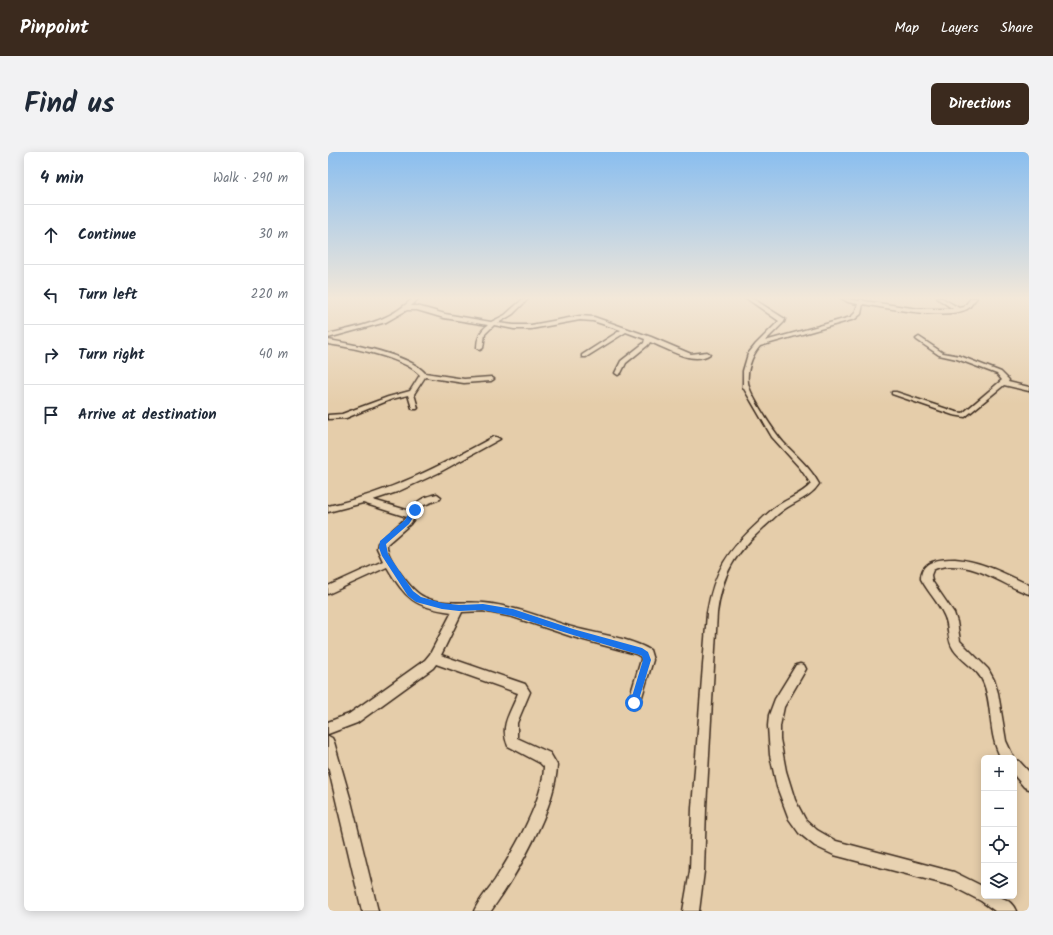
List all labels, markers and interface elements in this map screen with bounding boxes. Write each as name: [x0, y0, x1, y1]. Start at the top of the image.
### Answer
text: Pinpoint: [20, 13, 89, 43]
text: Map: [895, 17, 919, 39]
text: Layers: [941, 17, 979, 39]
text: Share: [1001, 17, 1033, 39]
text: Find us: [24, 82, 115, 127]
button: Directions: [931, 83, 1029, 125]
text: 4 min: [40, 165, 84, 192]
text: Walk · 290 m: [213, 168, 288, 189]
text: Continue: [78, 223, 136, 247]
icon: ahead: [40, 224, 62, 246]
text: 30 m: [259, 224, 288, 245]
text: Turn left: [78, 283, 138, 307]
icon: left: [40, 284, 62, 306]
text: 220 m: [251, 284, 288, 305]
text: Turn right: [78, 343, 145, 367]
icon: right: [40, 344, 62, 366]
text: 40 m: [259, 344, 288, 365]
text: Arrive at destination: [78, 403, 217, 427]
icon: arrive: [40, 404, 62, 426]
route end: [406, 501, 424, 519]
route start: [625, 694, 643, 712]
map controls: [981, 755, 1017, 899]
button: +: [981, 755, 1017, 791]
button: −: [981, 791, 1017, 827]
button: locate: [981, 827, 1017, 863]
button: layers: [981, 863, 1017, 899]

